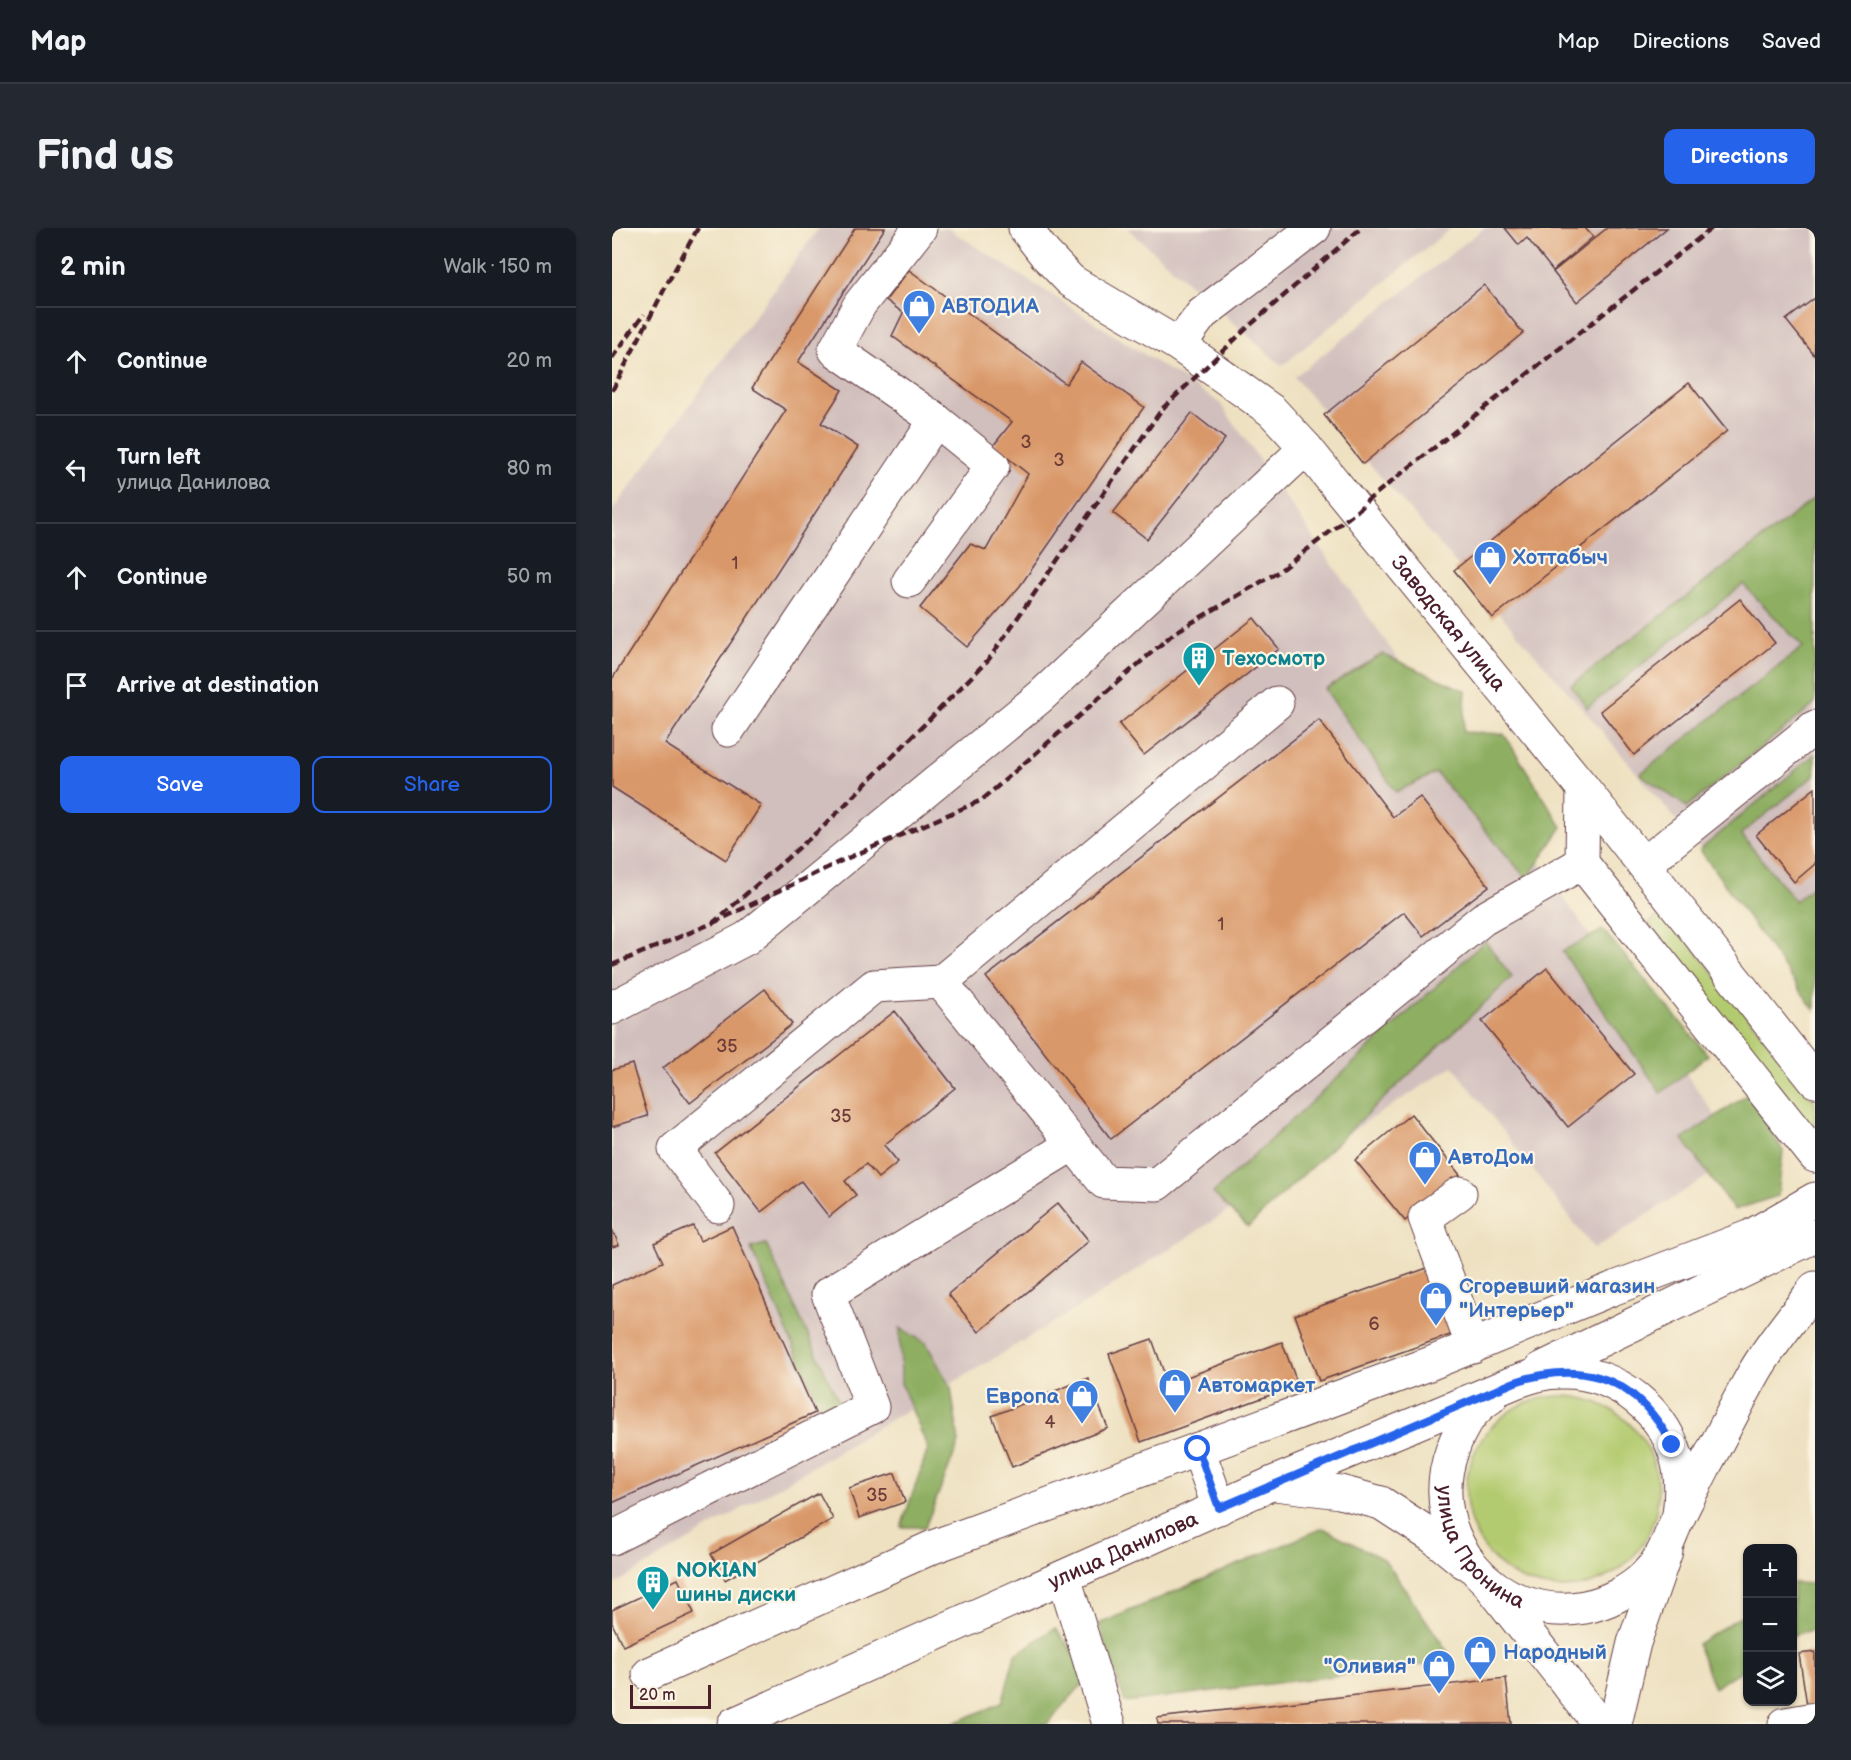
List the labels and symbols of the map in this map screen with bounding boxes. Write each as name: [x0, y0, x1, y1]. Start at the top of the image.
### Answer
shop icon: АВТОДИА: [901, 288, 937, 335]
place label: АВТОДИА: [941, 294, 1040, 319]
house number: 3: [1020, 432, 1032, 453]
house number: 3: [1053, 450, 1065, 471]
shop icon: Хоттабыч: [1472, 539, 1508, 586]
place label: Хоттабыч: [1512, 545, 1608, 570]
street label: Заводская улица: [1386, 550, 1512, 697]
house number: 1: [732, 553, 738, 574]
building icon: Техосмотр: [1181, 640, 1217, 687]
place label: Техосмотр: [1222, 646, 1326, 671]
house number: 1: [1218, 914, 1224, 935]
house number: 35: [716, 1036, 738, 1057]
house number: 35: [830, 1106, 852, 1127]
shop icon: АвтоДом: [1407, 1139, 1443, 1186]
place label: АвтоДом: [1447, 1145, 1534, 1170]
place label: Сгоревший магазин "Интерьер": [1459, 1274, 1655, 1323]
shop icon: Сгоревший магазин "Интерьер": [1418, 1280, 1454, 1327]
house number: 6: [1369, 1314, 1380, 1335]
shop icon: Автомаркет: [1157, 1367, 1193, 1414]
place label: Автомаркет: [1197, 1373, 1315, 1398]
shop icon: Европа: [1064, 1378, 1100, 1425]
place label: Европа: [985, 1384, 1060, 1409]
house number: 4: [1045, 1412, 1056, 1433]
route end: [1658, 1431, 1684, 1457]
route start: [1184, 1435, 1210, 1461]
house number: 35: [866, 1485, 888, 1506]
street label: улица Пронина: [1432, 1485, 1529, 1614]
street label: улица Данилова: [1044, 1506, 1202, 1594]
place label: NOKIAN шины диски: [676, 1558, 796, 1607]
building icon: NOKIAN шины диски: [635, 1564, 671, 1611]
shop icon: Народный: [1462, 1634, 1498, 1681]
place label: Народный: [1503, 1640, 1607, 1665]
shop icon: "Оливия": [1421, 1648, 1457, 1695]
place label: "Оливия": [1324, 1654, 1416, 1679]
scale bar: [630, 1682, 711, 1710]

